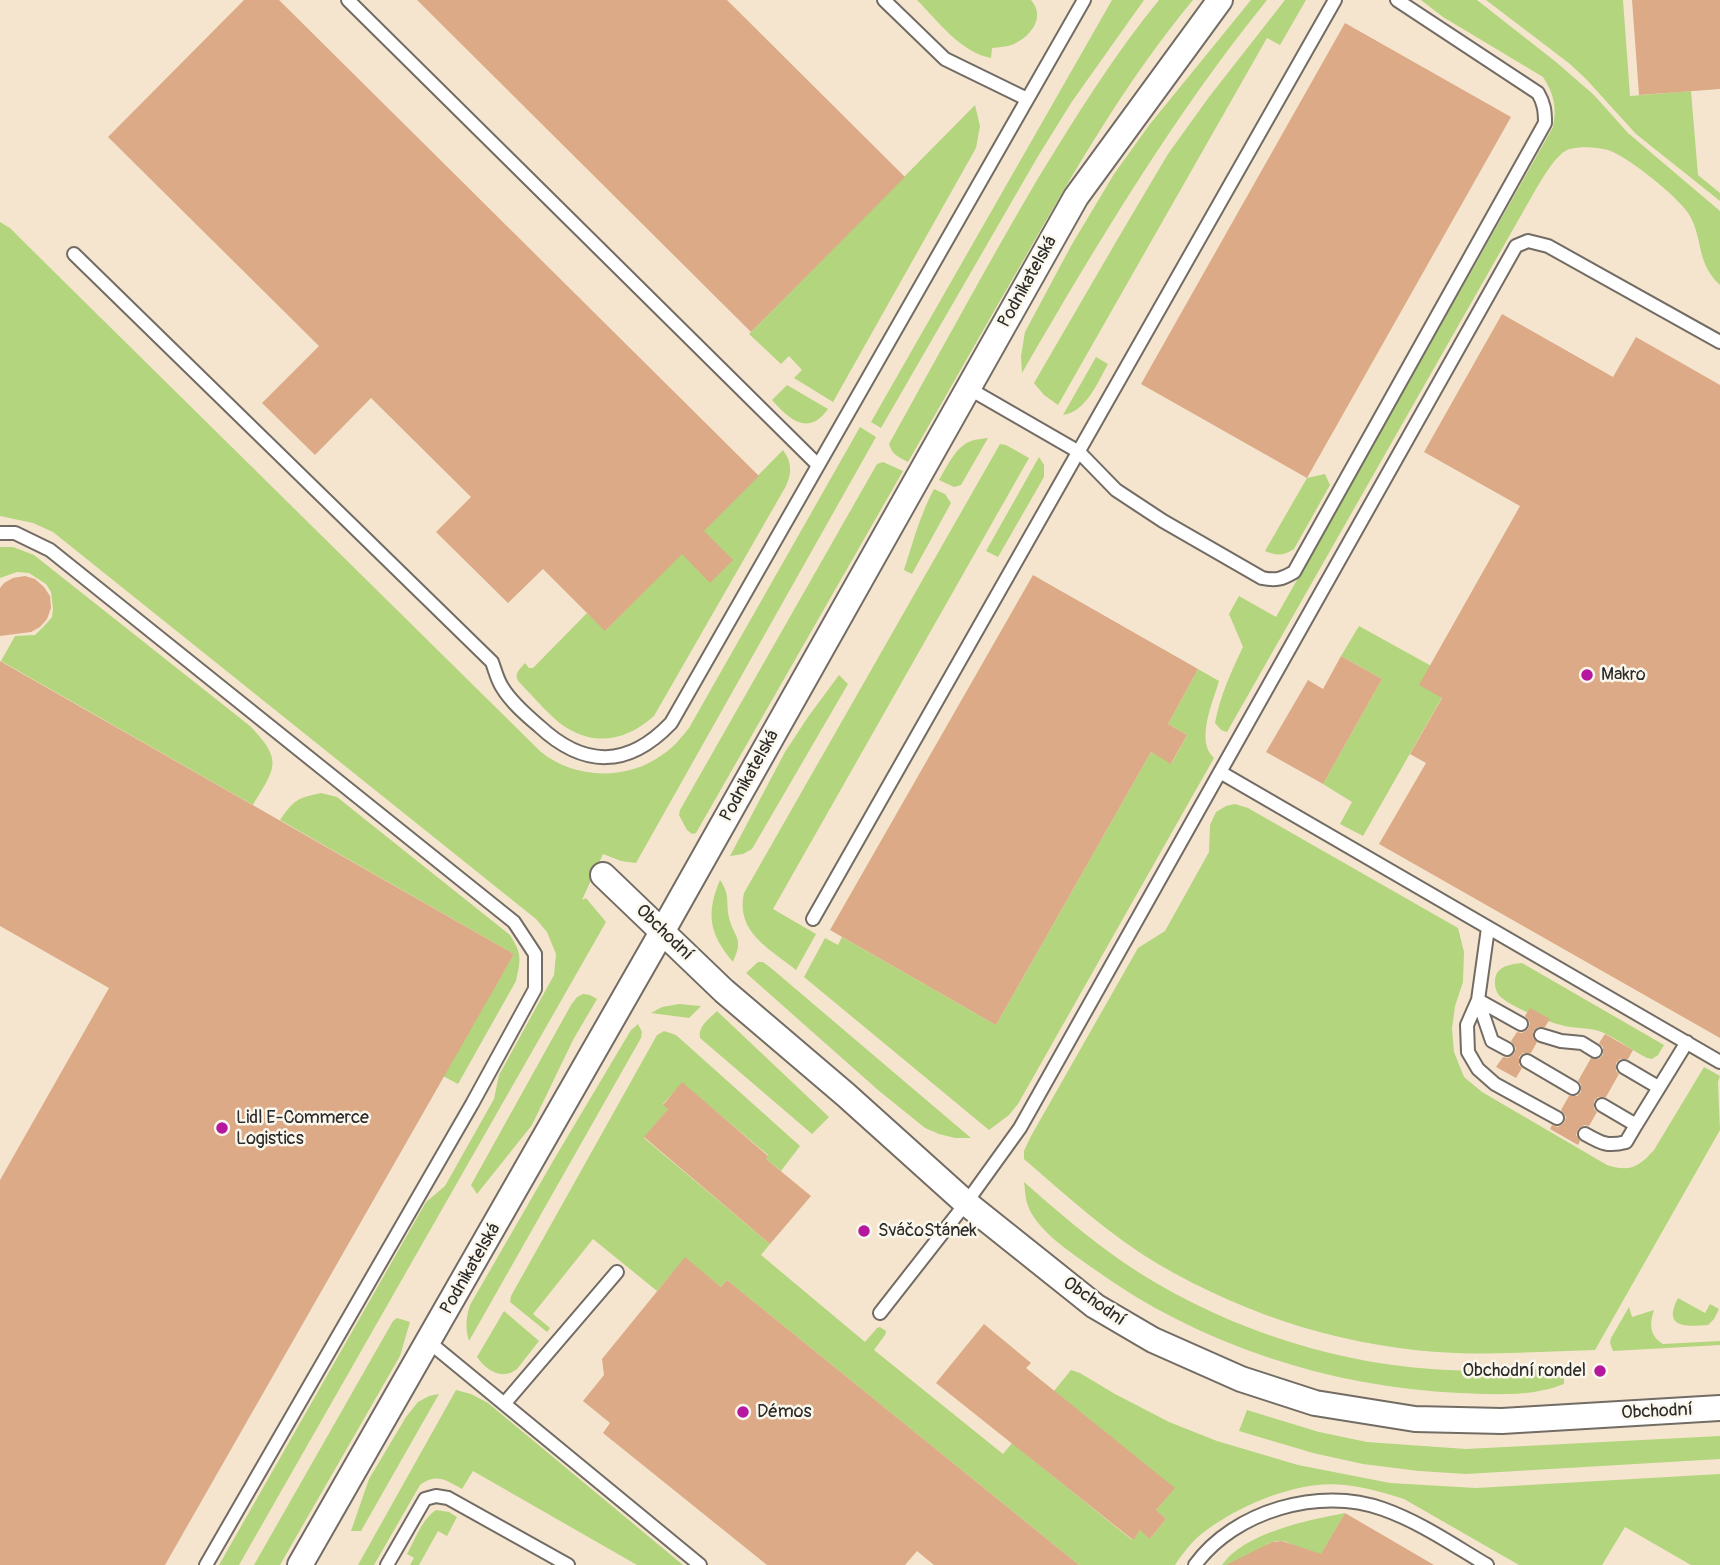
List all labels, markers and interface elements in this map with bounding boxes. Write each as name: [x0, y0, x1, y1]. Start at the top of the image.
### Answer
street label: Podnikatelská: [994, 232, 1062, 332]
place label: Makro: [1601, 664, 1646, 686]
marker: Makro: [1579, 667, 1595, 683]
street label: Podnikatelská: [716, 726, 784, 826]
street label: Obchodní: [631, 900, 697, 966]
place label: Lidl E-Commerce Logistics: [236, 1107, 369, 1150]
marker: Lidl E-Commerce Logistics: [214, 1120, 230, 1136]
street label: Podnikatelská: [436, 1220, 506, 1318]
place label: SváčoStánek: [878, 1220, 977, 1242]
marker: SváčoStánek: [856, 1223, 872, 1239]
street label: Obchodní: [1058, 1273, 1130, 1331]
place label: Obchodní rondel: [1463, 1360, 1586, 1382]
marker: Obchodní rondel: [1592, 1363, 1608, 1379]
street label: Obchodní: [1621, 1399, 1693, 1425]
place label: Démos: [757, 1401, 812, 1423]
marker: Démos: [735, 1404, 751, 1420]

